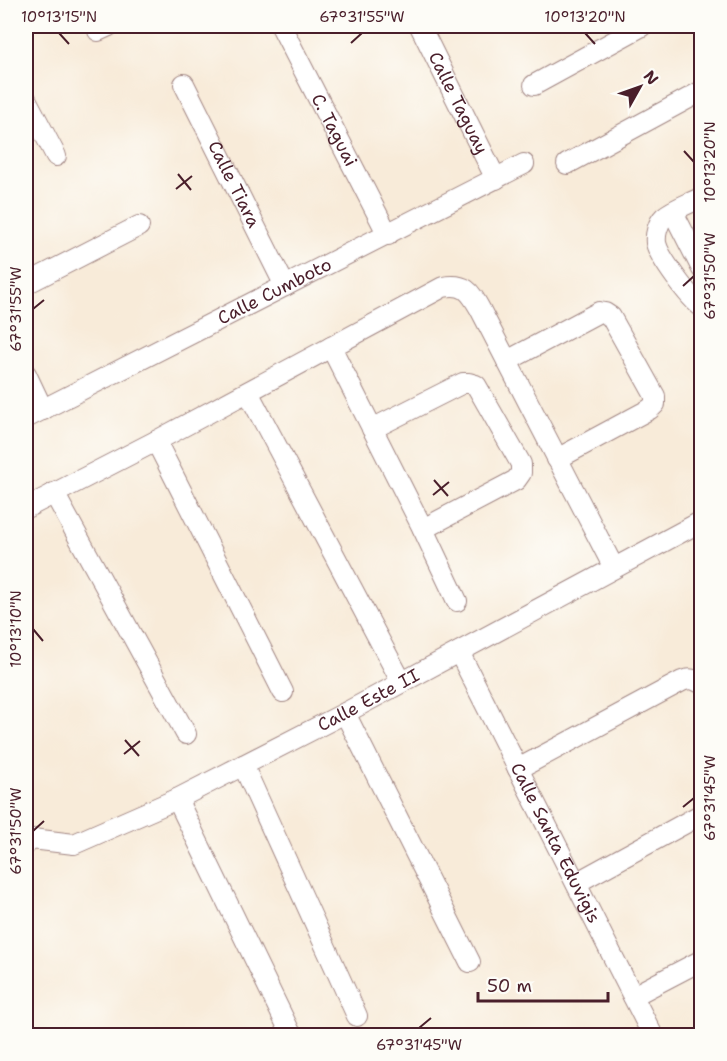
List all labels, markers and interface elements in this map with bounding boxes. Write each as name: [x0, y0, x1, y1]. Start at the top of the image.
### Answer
text: 10°13'15"N: [21, 7, 97, 27]
text: 67°31'55"W: [319, 7, 405, 27]
text: 10°13'20"N: [544, 7, 626, 27]
street label: Calle Taguay: [423, 48, 494, 158]
north arrow: [610, 57, 670, 117]
text: N: [639, 66, 663, 89]
street label: C. Taguai: [306, 90, 363, 171]
text: 10°13'20"N: [700, 121, 720, 203]
street label: Calle Tiara: [202, 137, 266, 232]
text: 67°31'50"W: [700, 232, 720, 320]
street label: Calle Cumboto: [213, 252, 336, 330]
text: 67°31'55"W: [6, 266, 26, 352]
text: 10°13'10"N: [6, 590, 26, 668]
street label: Calle Este II: [313, 663, 424, 737]
text: 67°31'45"W: [700, 755, 720, 841]
street label: Calle Santa Eduvigis: [505, 759, 606, 927]
text: 67°31'50"W: [6, 787, 26, 875]
scale bar: [478, 965, 608, 1003]
text: 50 m: [487, 974, 532, 998]
text: 67°31'45"W: [376, 1035, 462, 1055]

